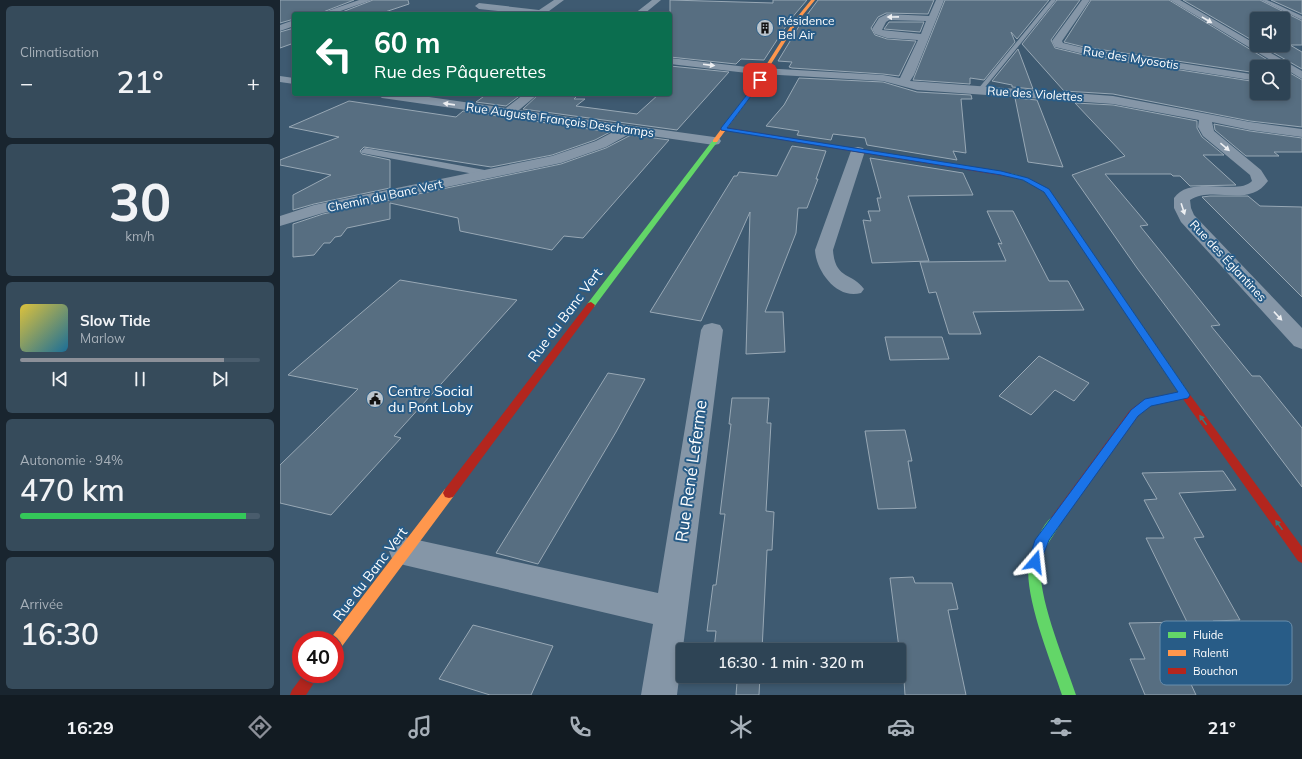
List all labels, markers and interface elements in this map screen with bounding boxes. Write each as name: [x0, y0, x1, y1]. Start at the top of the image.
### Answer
map controls: [1250, 12, 1290, 100]
button: sound: [1250, 12, 1290, 52]
place label: Résidence Bel Air: [778, 13, 835, 42]
one-way arrow: [886, 14, 899, 20]
one-way arrow: [1202, 16, 1213, 23]
building icon: Résidence Bel Air: [755, 18, 775, 38]
text: 60 m: [374, 25, 440, 60]
icon: left: [308, 28, 360, 80]
street label: Rue des Myosotis: [1082, 43, 1180, 72]
text: Climatisation: [20, 44, 99, 60]
text: Rue des Pâquerettes: [374, 60, 546, 83]
button: search: [1250, 60, 1290, 100]
one-way arrow: [703, 62, 715, 69]
text: 21°: [116, 63, 164, 101]
pin: [743, 63, 777, 97]
text: −: [20, 69, 33, 97]
text: +: [247, 69, 260, 97]
icon: arrive: [749, 69, 771, 91]
street label: Rue des Violettes: [987, 83, 1083, 104]
street label: Rue Auguste François Deschamps: [465, 99, 655, 140]
one-way arrow: [443, 101, 456, 107]
one-way arrow: [1219, 143, 1230, 152]
text: 30: [109, 169, 171, 234]
street label: Chemin du Banc Vert: [326, 176, 444, 215]
one-way arrow: [1180, 203, 1186, 215]
street label: Rue des Églantines: [1187, 217, 1270, 304]
text: km/h: [125, 228, 155, 244]
street label: Rue du Banc Vert: [524, 264, 606, 365]
one-way arrow: [1274, 310, 1283, 321]
text: Slow Tide: [80, 311, 150, 330]
text: Marlow: [80, 330, 125, 346]
icon: previous: [49, 368, 71, 390]
icon: pause: [129, 368, 151, 390]
icon: next: [209, 368, 231, 390]
place label: Centre Social du Pont Loby: [388, 382, 474, 416]
public building icon: Centre Social du Pont Loby: [365, 389, 385, 409]
street label: Rue René Leferme: [670, 399, 711, 543]
one-way arrow: [1199, 415, 1207, 426]
text: Autonomie · 94%: [20, 452, 123, 468]
text: 470 km: [20, 471, 125, 509]
one-way arrow: [1275, 520, 1283, 531]
street label: Rue du Banc Vert: [329, 523, 411, 624]
position arrow: [1014, 541, 1056, 583]
text: Arrivée: [20, 596, 63, 612]
text: 16:30: [20, 615, 99, 653]
legend: [1160, 621, 1292, 685]
text: Fluide: [1193, 628, 1223, 642]
speed limit sign: 40: [292, 631, 344, 683]
text: Ralenti: [1193, 646, 1229, 660]
text: 16:30 · 1 min · 320 m: [718, 653, 864, 672]
text: Bouchon: [1193, 664, 1238, 678]
icon: directions: [246, 713, 274, 741]
icon: music: [406, 713, 434, 741]
icon: phone: [566, 713, 594, 741]
icon: climate: [727, 713, 755, 741]
icon: car: [887, 713, 915, 741]
icon: filters: [1047, 713, 1075, 741]
text: 16:29: [66, 716, 114, 739]
text: 21°: [1207, 716, 1236, 739]

